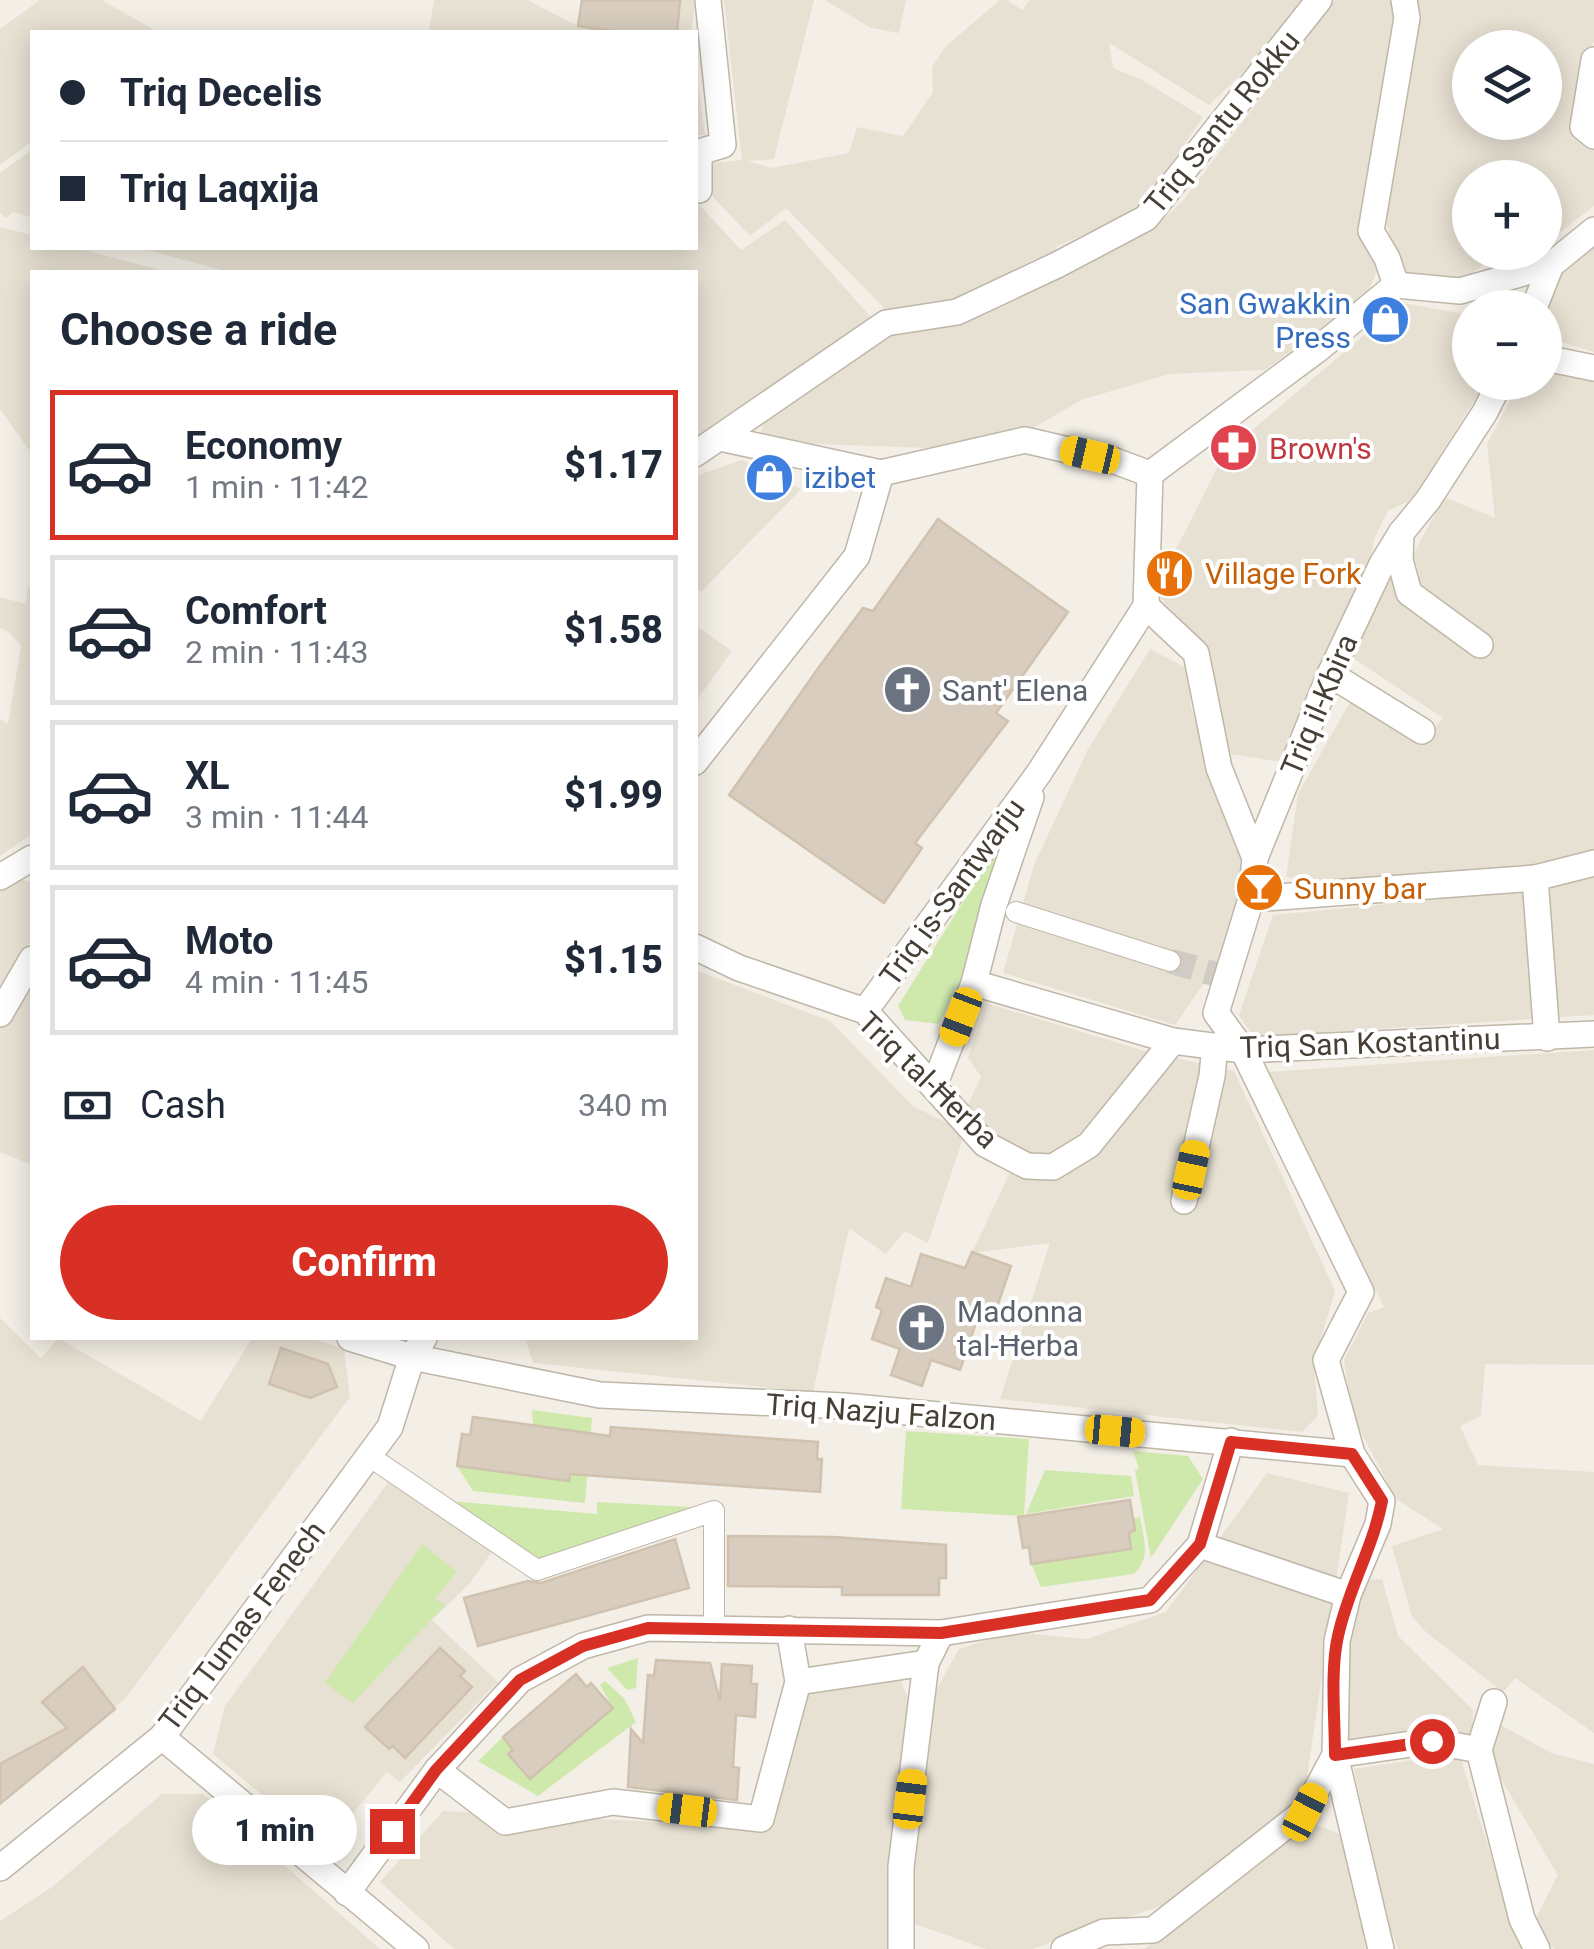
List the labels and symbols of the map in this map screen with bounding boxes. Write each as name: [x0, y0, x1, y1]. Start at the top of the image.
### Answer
street label: Triq Santu Rokku: [1137, 23, 1307, 221]
place label: San Gwakkin Press: [1179, 286, 1351, 355]
shop icon: San Gwakkin Press: [1360, 294, 1412, 346]
pharmacy icon: Brown's: [1208, 422, 1260, 474]
place label: Brown's: [1269, 431, 1372, 466]
car: [1057, 434, 1123, 476]
shop icon: izibet: [743, 451, 795, 503]
place label: izibet: [804, 460, 876, 495]
restaurant icon: Village Fork: [1144, 547, 1196, 599]
place label: Village Fork: [1205, 556, 1362, 591]
street label: Triq il-Kbira: [1273, 629, 1365, 781]
church icon: Sant' Elena: [881, 664, 933, 716]
place label: Sant' Elena: [942, 673, 1088, 708]
street label: Triq is-Santwarju: [872, 791, 1032, 993]
bar icon: Sunny bar: [1233, 862, 1285, 914]
place label: Sunny bar: [1294, 871, 1426, 906]
car: [936, 984, 986, 1050]
street label: Triq tal-Ħerba: [851, 1005, 1005, 1155]
street label: Triq San Kostantinu: [1239, 1021, 1501, 1065]
car: [1170, 1138, 1212, 1202]
place label: Madonna tal-Ħerba: [957, 1294, 1083, 1363]
church icon: Madonna tal-Ħerba: [896, 1302, 948, 1354]
street label: Triq Nazju Falzon: [765, 1387, 997, 1437]
car: [1084, 1413, 1146, 1449]
street label: Triq Tumas Fenech: [152, 1514, 332, 1738]
route start: [1410, 1719, 1455, 1764]
car: [891, 1767, 929, 1831]
car: [1278, 1778, 1332, 1846]
car: [655, 1791, 719, 1829]
callout: 1 min: [192, 1796, 357, 1866]
route end: [370, 1809, 415, 1854]

